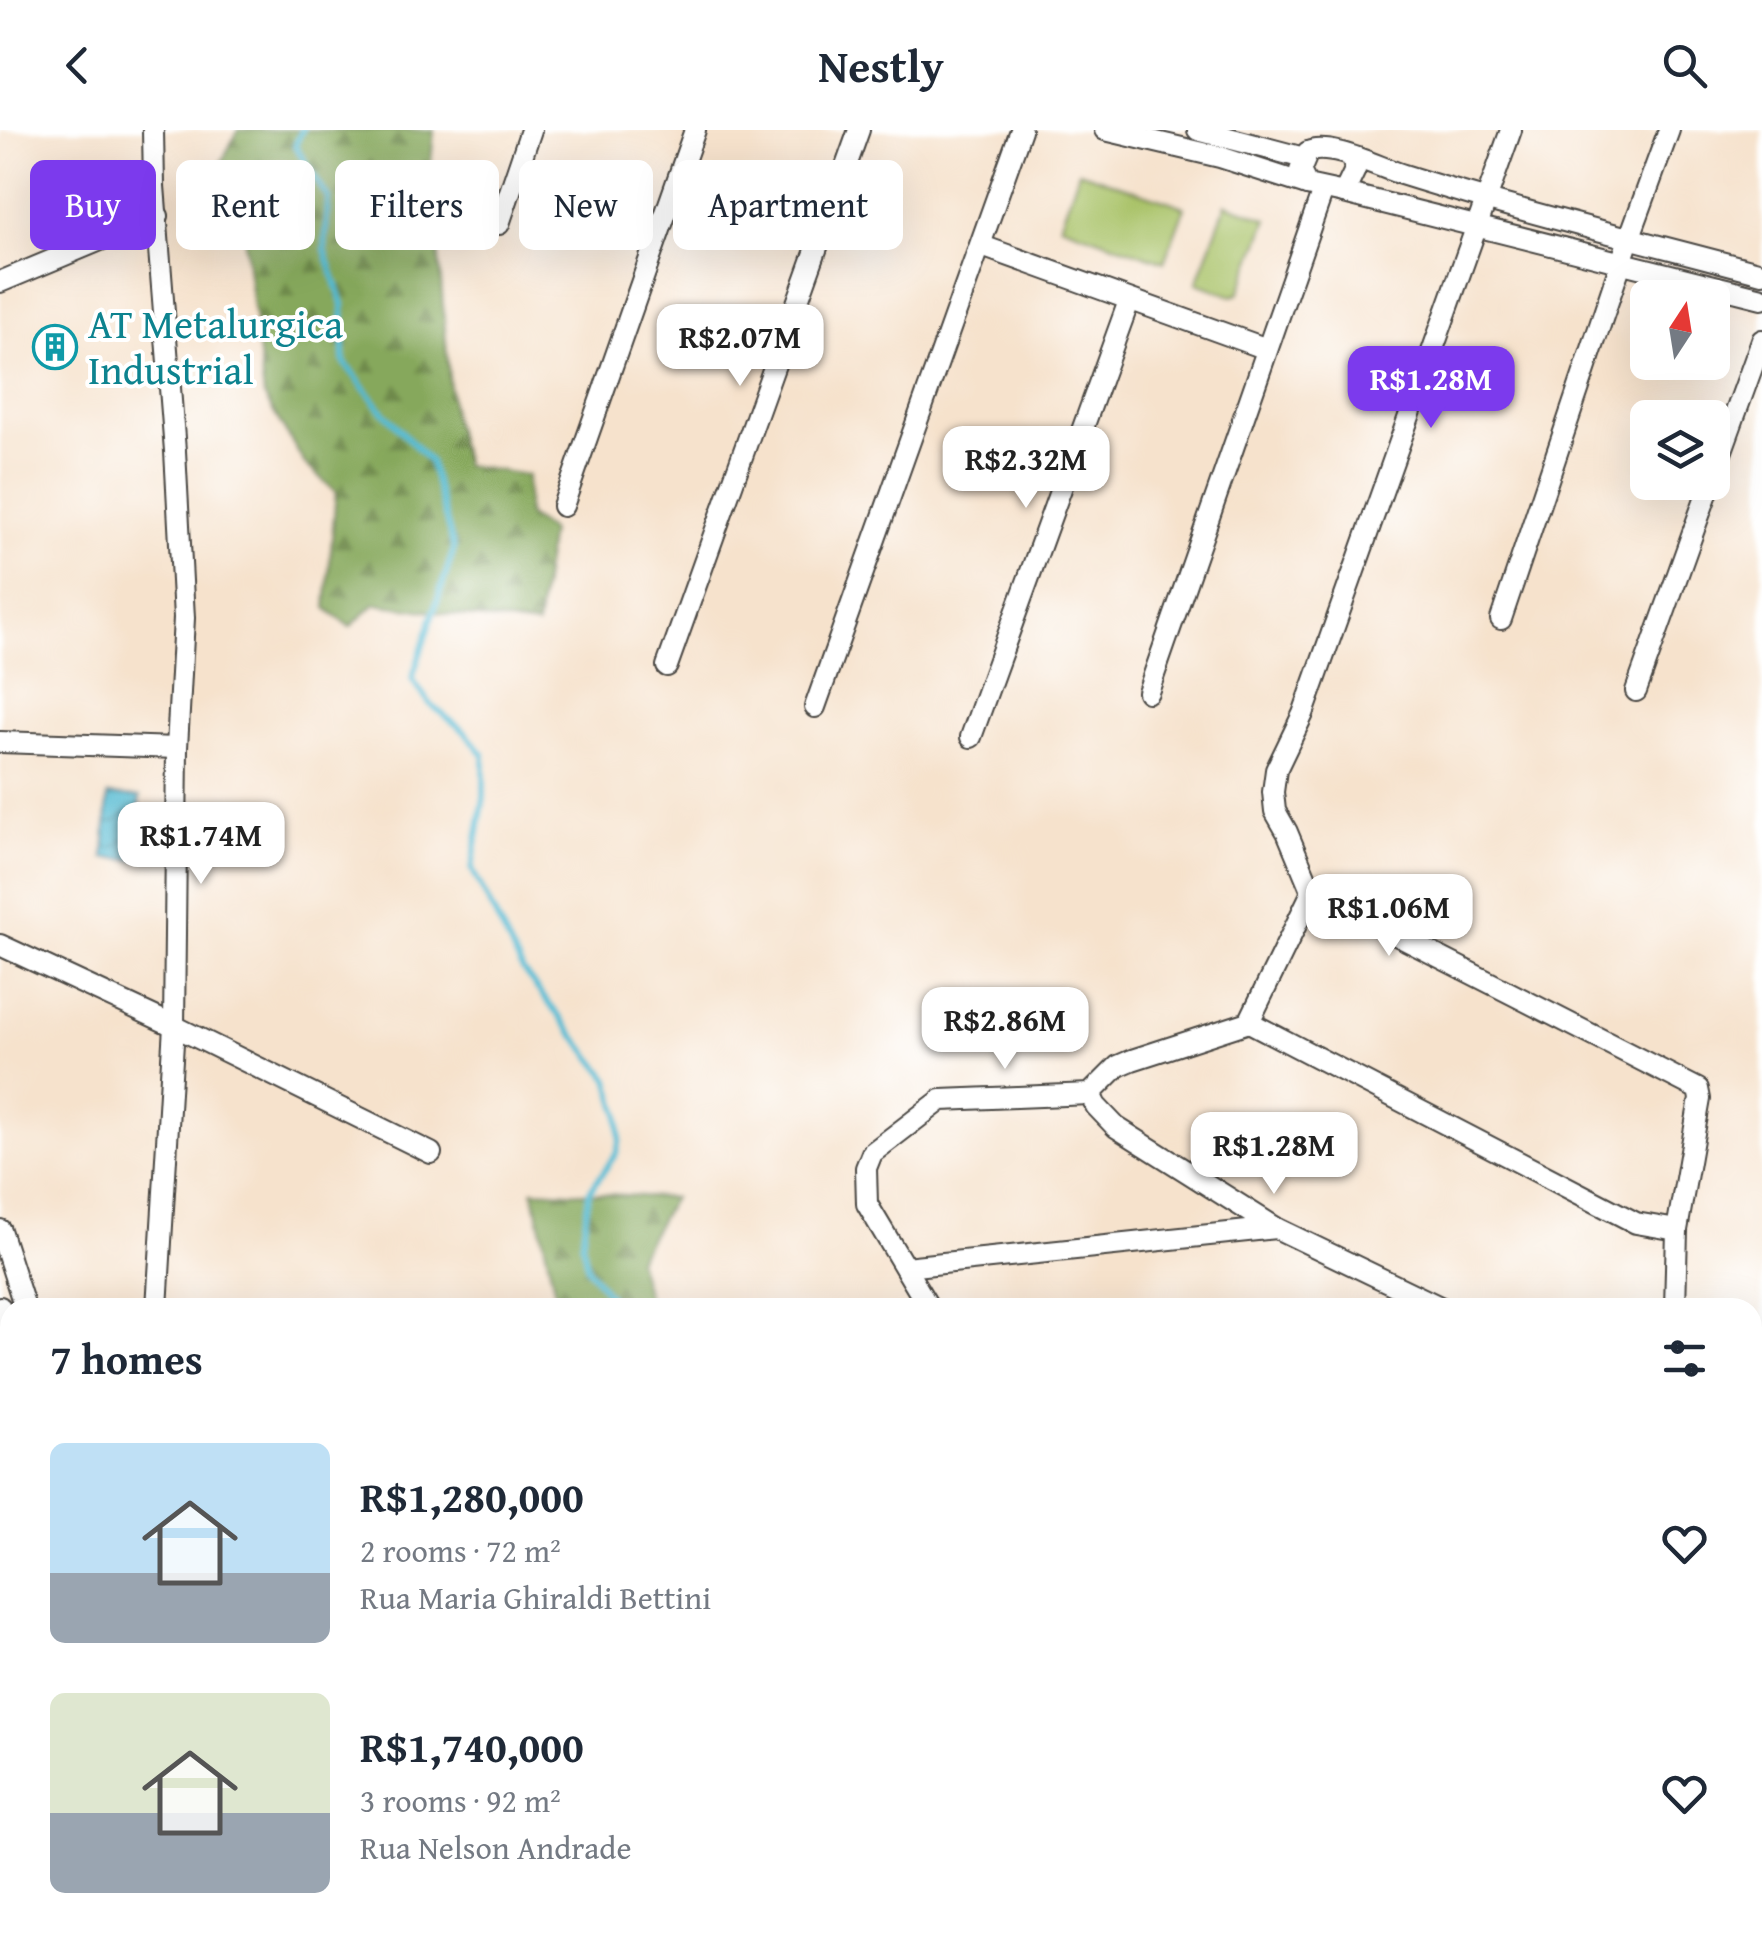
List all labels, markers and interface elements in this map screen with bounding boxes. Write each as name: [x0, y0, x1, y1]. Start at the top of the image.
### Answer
text: Nestly: [818, 33, 944, 98]
icon: back: [50, 38, 105, 93]
icon: search: [1657, 38, 1712, 93]
chip: Buy: [30, 160, 156, 250]
chip: Rent: [176, 160, 315, 250]
chip: Filters: [335, 160, 499, 250]
chip: New: [519, 160, 653, 250]
chip: Apartment: [673, 160, 903, 250]
north arrow: [1630, 280, 1730, 380]
map controls: [1630, 280, 1730, 500]
place label: AT Metalurgica Industrial: [88, 294, 343, 399]
pin: R$2.07M: [648, 304, 832, 389]
text: R$2.07M: [679, 313, 801, 360]
building icon: AT Metalurgica Industrial: [32, 324, 78, 370]
pin: R$1.28M: [1339, 346, 1523, 431]
text: R$1.28M: [1370, 355, 1492, 402]
button: layers: [1630, 400, 1730, 500]
pin: R$2.32M: [934, 426, 1118, 511]
text: R$2.32M: [965, 435, 1087, 482]
pin: R$1.74M: [109, 802, 293, 887]
text: R$1.74M: [140, 811, 262, 858]
pin: R$1.06M: [1297, 874, 1481, 959]
text: R$1.06M: [1328, 883, 1450, 930]
pin: R$2.86M: [913, 987, 1097, 1072]
text: R$2.86M: [944, 996, 1066, 1043]
pin: R$1.28M: [1182, 1112, 1366, 1197]
text: R$1.28M: [1213, 1121, 1335, 1168]
text: 7 homes: [50, 1328, 203, 1389]
icon: filters: [1657, 1331, 1712, 1386]
text: R$1,280,000: [360, 1466, 584, 1527]
icon: home: [130, 1483, 250, 1603]
icon: heart: [1657, 1516, 1712, 1571]
text: 2 rooms · 72 m²: [360, 1527, 561, 1574]
text: Rua Maria Ghiraldi Bettini: [360, 1574, 711, 1621]
text: R$1,740,000: [360, 1716, 584, 1777]
icon: home: [130, 1733, 250, 1853]
icon: heart: [1657, 1766, 1712, 1821]
text: 3 rooms · 92 m²: [360, 1777, 561, 1824]
text: Rua Nelson Andrade: [360, 1824, 631, 1871]

